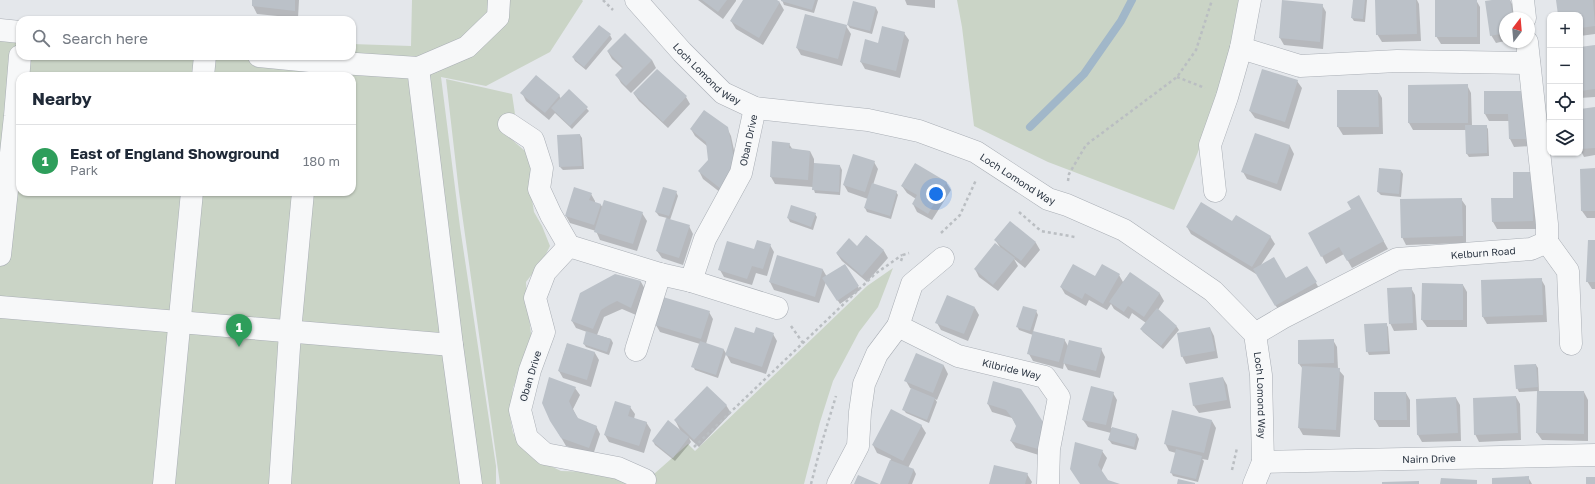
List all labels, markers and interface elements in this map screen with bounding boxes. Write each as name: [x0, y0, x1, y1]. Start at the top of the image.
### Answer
north arrow: [1499, 12, 1535, 48]
map controls: [1547, 12, 1583, 156]
button: +: [1547, 12, 1583, 48]
search box: [16, 16, 356, 60]
icon: search: [30, 27, 52, 49]
text: Search here: [62, 29, 148, 47]
street label: Loch Lomond Way: [671, 40, 743, 107]
button: −: [1547, 48, 1583, 84]
button: locate: [1547, 84, 1583, 120]
text: Nearby: [32, 88, 92, 109]
street label: Oban Drive: [737, 113, 760, 167]
button: layers: [1547, 120, 1583, 156]
text: East of England Showground: [70, 144, 279, 162]
street label: Loch Lomond Way: [978, 150, 1057, 207]
text: 1: [42, 153, 48, 169]
text: 180 m: [303, 153, 340, 169]
text: Park: [70, 162, 98, 178]
your location: [926, 184, 946, 204]
street label: Kelburn Road: [1450, 244, 1516, 261]
pin: 1: [226, 314, 252, 347]
street label: Oban Drive: [517, 349, 543, 403]
street label: Loch Lomond Way: [1252, 351, 1268, 439]
street label: Kilbride Way: [981, 356, 1043, 382]
street label: Nairn Drive: [1402, 452, 1456, 465]

